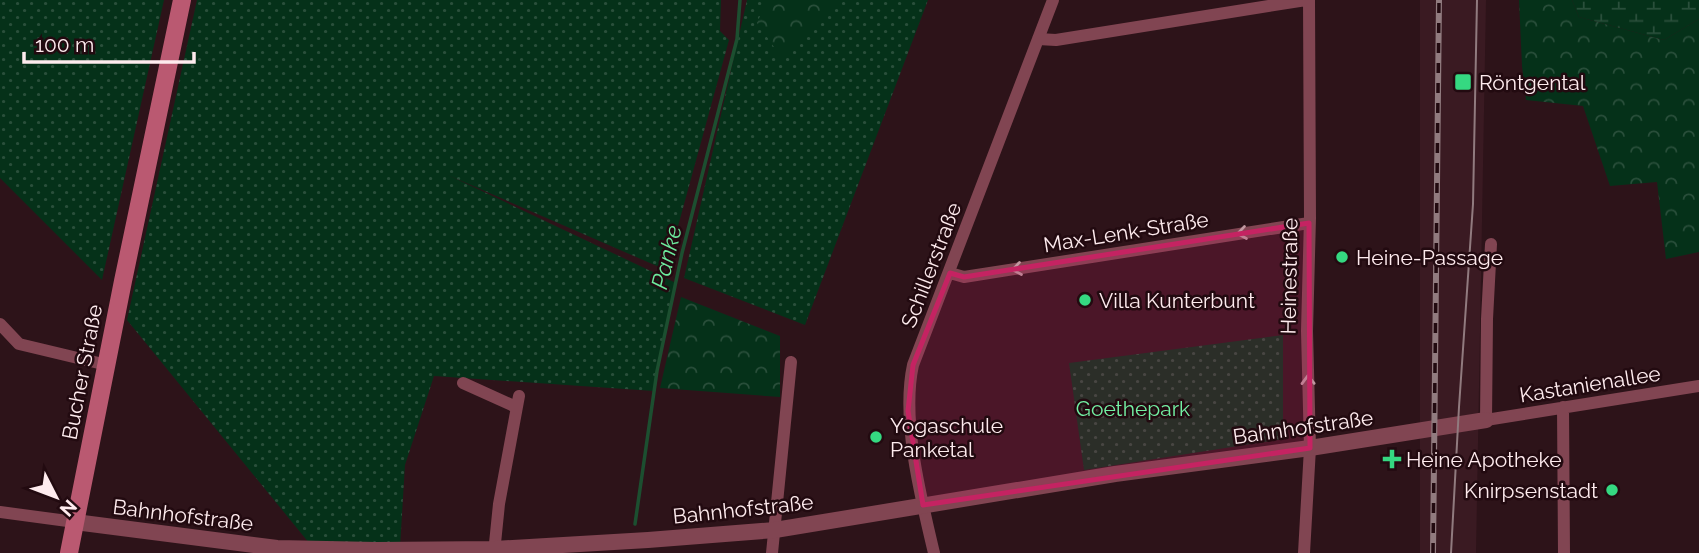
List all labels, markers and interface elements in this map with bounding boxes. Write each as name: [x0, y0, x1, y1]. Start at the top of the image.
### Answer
scale bar: [24, 21, 194, 65]
text: 100 m: [35, 32, 94, 57]
place label: Röntgental: [1479, 70, 1586, 95]
marker: Röntgental: [1453, 72, 1473, 92]
street label: Schillerstraße: [896, 199, 966, 331]
street label: Max-Lenk-Straße: [1042, 207, 1210, 257]
street label: Heinestraße: [1275, 217, 1303, 335]
water label: Panke: [645, 222, 687, 292]
one-way arrow: [1236, 225, 1248, 240]
place label: Heine-Passage: [1356, 245, 1503, 270]
marker: Heine-Passage: [1334, 249, 1350, 265]
one-way arrow: [1011, 261, 1023, 276]
place label: Villa Kunterbunt: [1099, 288, 1255, 313]
marker: Villa Kunterbunt: [1077, 292, 1093, 308]
street label: Bucher Straße: [57, 302, 107, 442]
street label: Kastanienallee: [1518, 361, 1662, 407]
one-way arrow: [1300, 374, 1316, 385]
park label: Goethepark: [1076, 396, 1190, 421]
street label: Bahnhofstraße: [1231, 405, 1375, 449]
place label: Yogaschule Panketal: [890, 413, 1003, 462]
marker: Yogaschule Panketal: [868, 429, 884, 445]
place label: Heine Apotheke: [1406, 447, 1561, 472]
marker: Heine Apotheke: [1384, 451, 1400, 467]
north arrow: [21, 462, 91, 532]
place label: Knirpsenstadt: [1464, 478, 1598, 503]
marker: Knirpsenstadt: [1604, 482, 1620, 498]
street label: Bahnhofstraße: [671, 489, 815, 529]
street label: Bahnhofstraße: [111, 494, 255, 536]
text: N: [56, 496, 82, 521]

